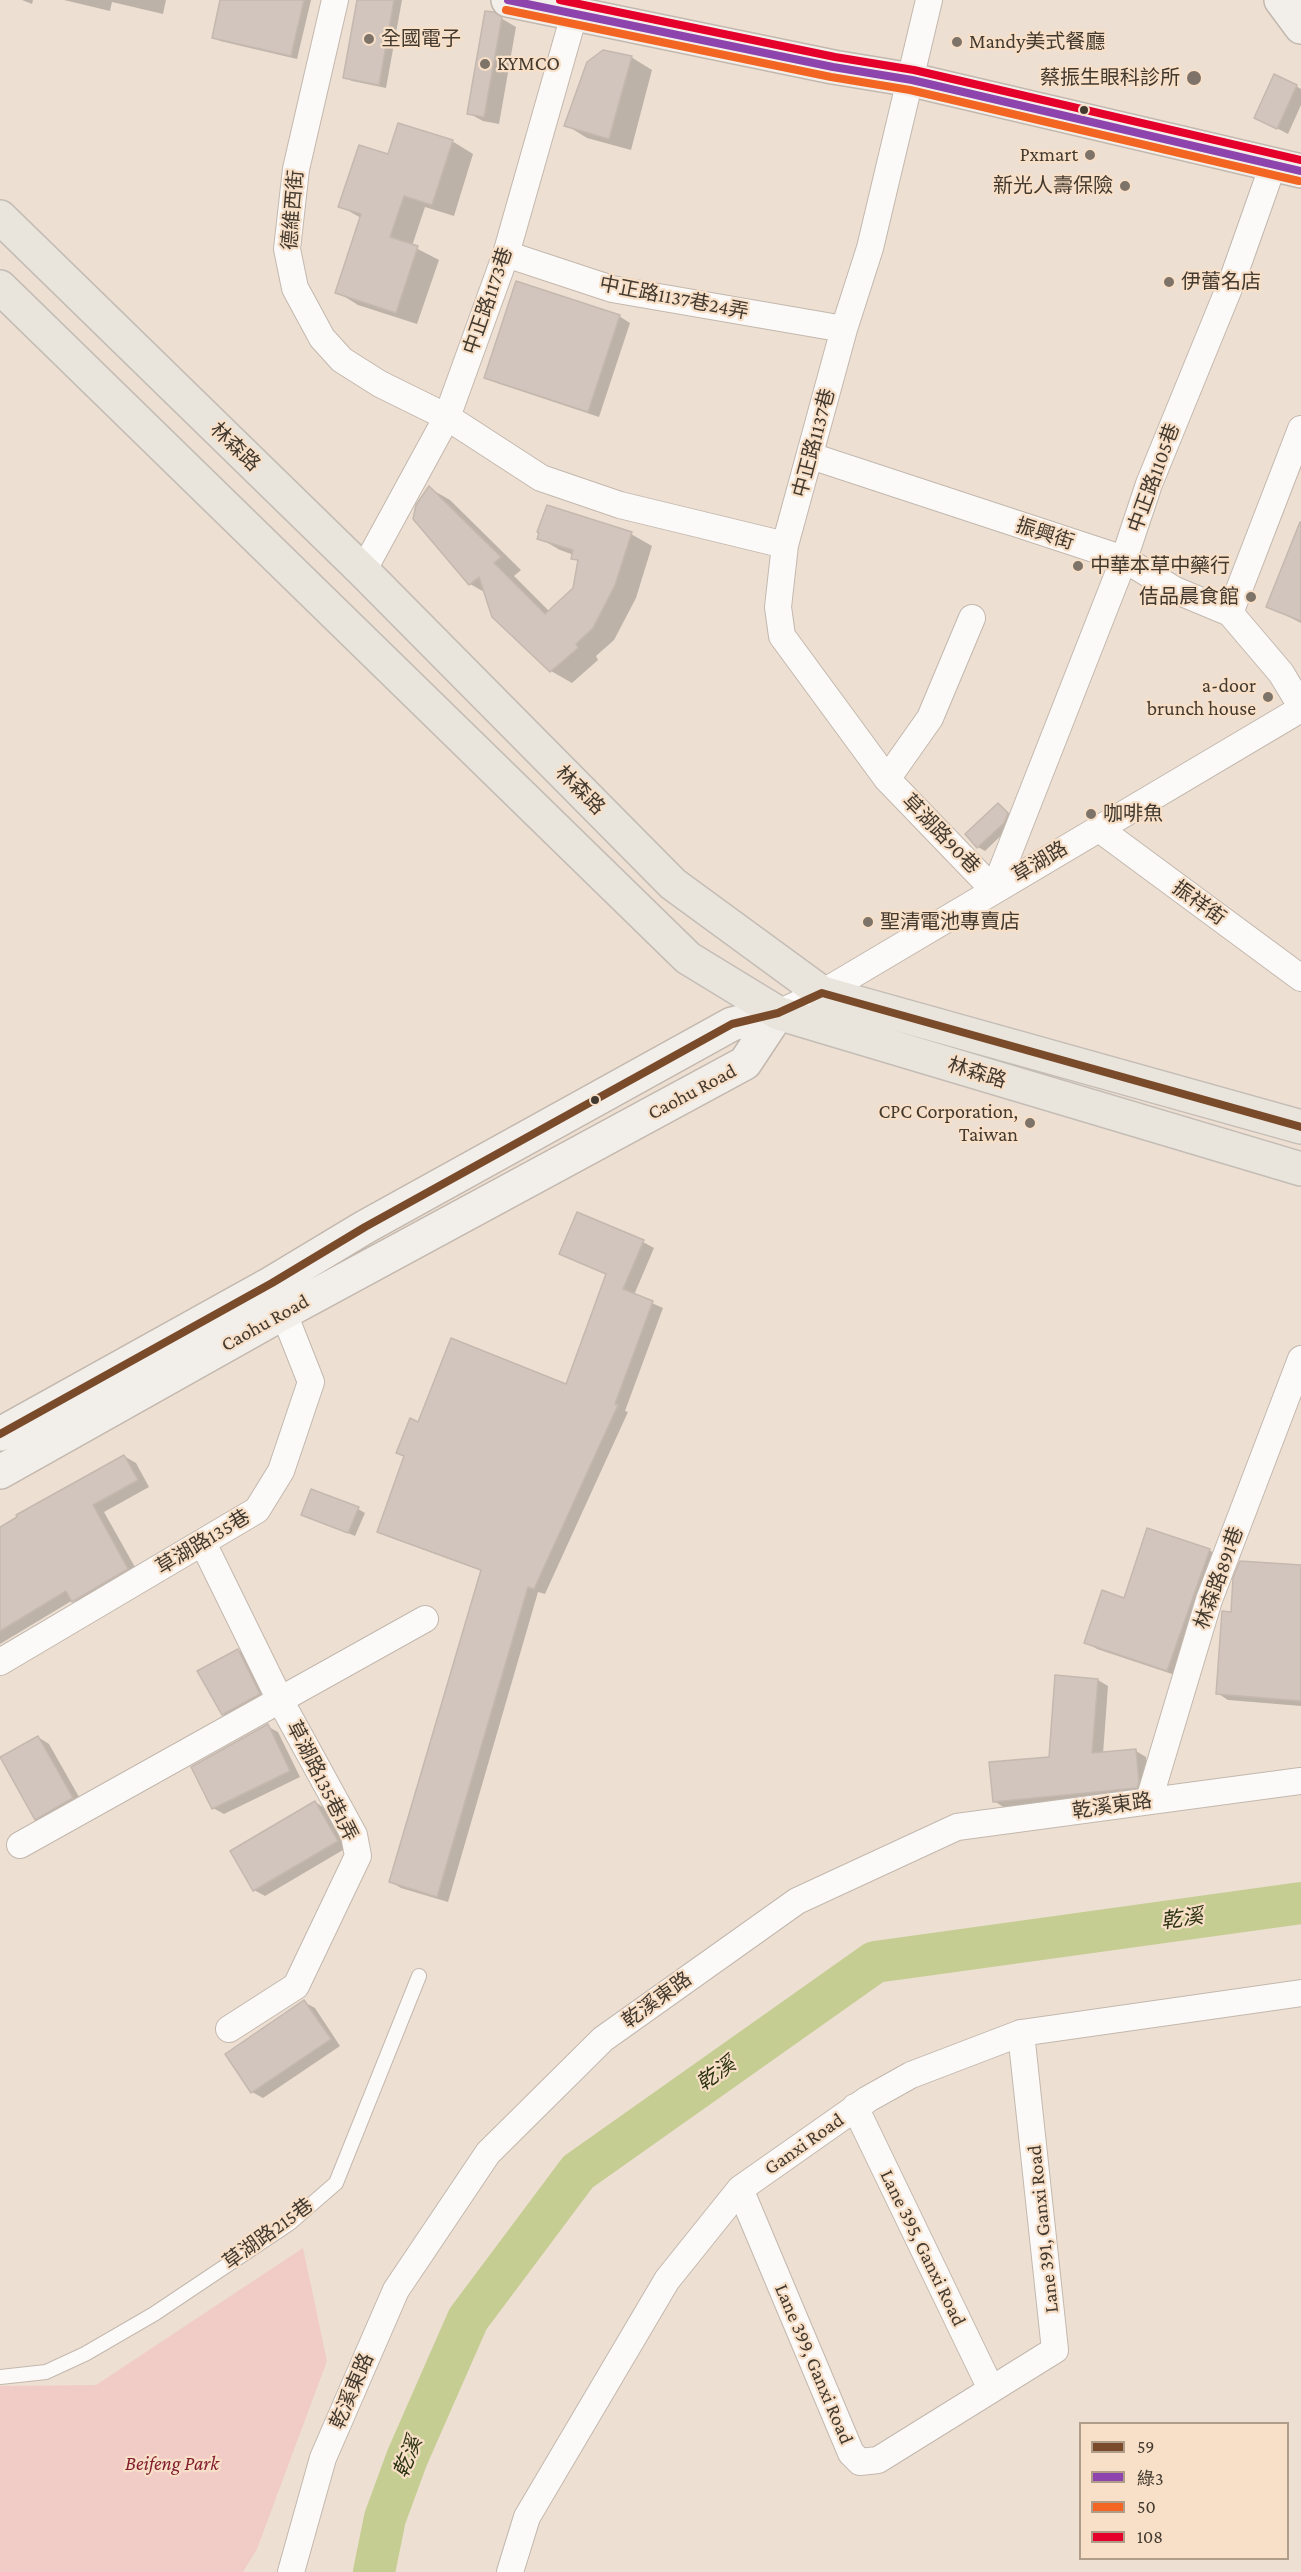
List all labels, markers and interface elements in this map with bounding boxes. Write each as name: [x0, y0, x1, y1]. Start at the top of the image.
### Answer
place label: 全國電子: [381, 27, 461, 51]
place label: Mandy美式餐廳: [969, 30, 1105, 54]
marker: 全國電子: [362, 32, 376, 46]
marker: Mandy美式餐廳: [950, 35, 964, 49]
place label: KYMCO: [497, 52, 560, 76]
marker: KYMCO: [478, 57, 492, 71]
place label: 蔡振生眼科診所: [1040, 66, 1180, 90]
marker: 蔡振生眼科診所: [1185, 69, 1203, 87]
unlabelled marker: [1078, 104, 1090, 116]
place label: Pxmart: [1020, 143, 1078, 167]
marker: Pxmart: [1083, 148, 1097, 162]
street label: 德維西街: [278, 169, 308, 251]
place label: 新光人壽保險: [993, 174, 1113, 198]
marker: 新光人壽保險: [1118, 179, 1132, 193]
street label: 中正路1173巷: [458, 244, 518, 358]
place label: 伊蕾名店: [1181, 270, 1261, 294]
street label: 中正路1137巷24弄: [597, 272, 751, 324]
marker: 伊蕾名店: [1162, 275, 1176, 289]
street label: 中正路1137巷: [788, 386, 840, 500]
street label: 林森路: [205, 418, 265, 476]
street label: 中正路1105巷: [1123, 420, 1185, 536]
street label: 振興街: [1013, 513, 1077, 555]
place label: 中華本草中藥行: [1090, 554, 1230, 578]
marker: 中華本草中藥行: [1071, 559, 1085, 573]
place label: 佶品晨食館: [1139, 585, 1239, 609]
marker: 佶品晨食館: [1244, 590, 1258, 604]
place label: a-door brunch house: [1147, 674, 1256, 721]
marker: a-door brunch house: [1261, 690, 1275, 704]
street label: 林森路: [550, 760, 610, 820]
street label: 草湖路90巷: [897, 789, 985, 879]
place label: 咖啡魚: [1103, 802, 1163, 826]
marker: 咖啡魚: [1084, 807, 1098, 821]
street label: 草湖路: [1008, 836, 1072, 888]
street label: 振祥街: [1168, 876, 1230, 930]
place label: 聖清電池專賣店: [880, 910, 1020, 934]
marker: 聖清電池專賣店: [861, 915, 875, 929]
street label: 林森路: [945, 1053, 1009, 1093]
street label: Caohu Road: [644, 1059, 740, 1125]
unlabelled marker: [589, 1094, 601, 1106]
place label: CPC Corporation, Taiwan: [878, 1100, 1018, 1147]
marker: CPC Corporation, Taiwan: [1023, 1116, 1037, 1130]
street label: Caohu Road: [217, 1289, 313, 1357]
street label: 草湖路135巷: [152, 1505, 254, 1579]
street label: 林森路891巷: [1189, 1523, 1249, 1633]
street label: 草湖路135巷1弄: [281, 1717, 363, 1845]
street label: 乾溪東路: [1071, 1789, 1153, 1823]
water label: 乾溪: [1159, 1904, 1205, 1934]
street label: 乾溪東路: [618, 1967, 696, 2033]
water label: 乾溪: [692, 2052, 740, 2096]
street label: Ganxi Road: [760, 2108, 848, 2180]
street label: Lane 391, Ganxi Road: [1022, 2144, 1064, 2314]
street label: Lane 395, Ganxi Road: [875, 2166, 971, 2330]
street label: 草湖路215巷: [218, 2193, 318, 2275]
street label: Lane 399, Ganxi Road: [769, 2280, 859, 2448]
street label: 乾溪東路: [325, 2349, 379, 2433]
legend: [1079, 2422, 1289, 2560]
water label: 乾溪: [388, 2433, 428, 2481]
text: 59: [1137, 2437, 1154, 2457]
park label: Beifeng Park: [125, 2452, 219, 2476]
text: 綠3: [1137, 2469, 1164, 2489]
text: 50: [1137, 2497, 1156, 2517]
text: 108: [1137, 2527, 1163, 2547]

